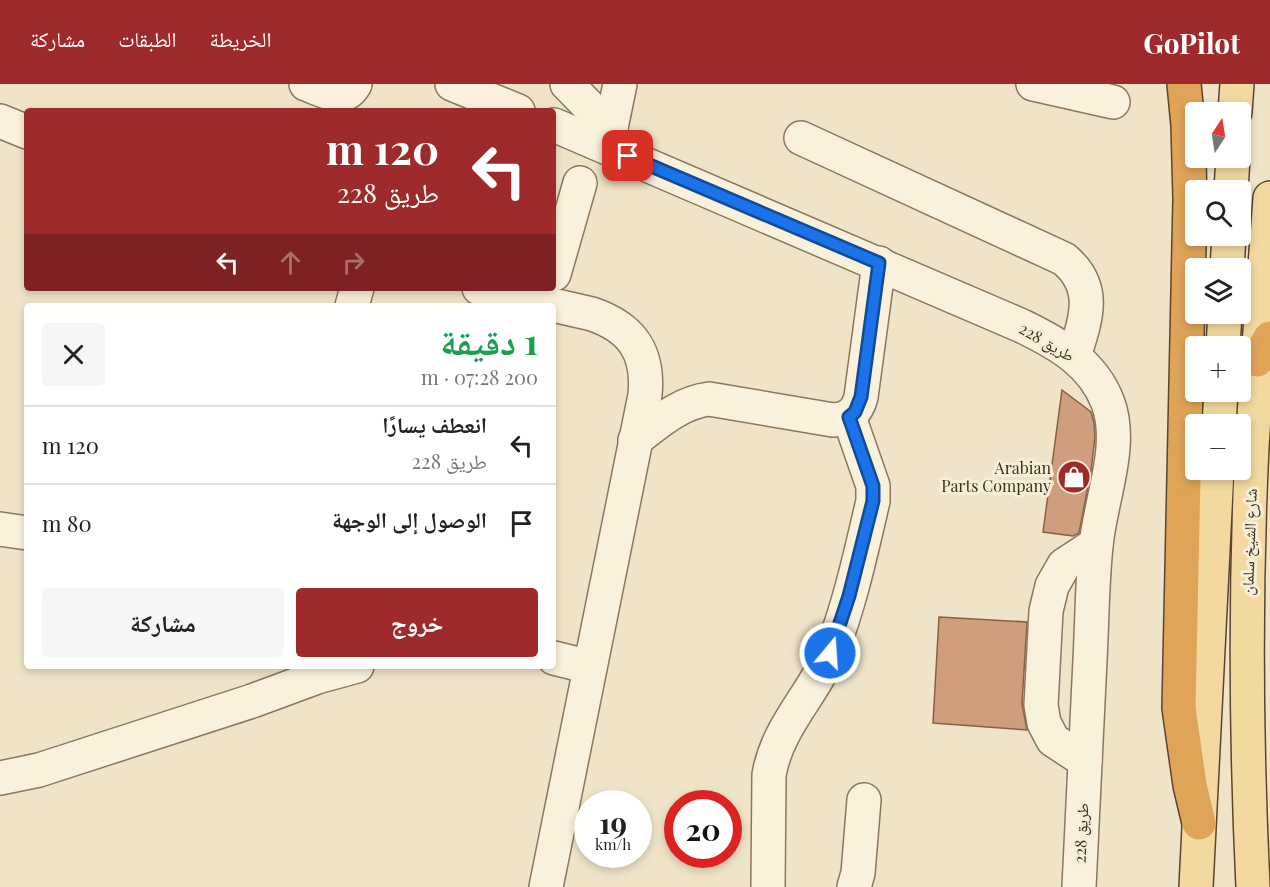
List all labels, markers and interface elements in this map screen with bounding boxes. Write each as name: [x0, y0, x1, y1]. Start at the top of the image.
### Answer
text: مشاركة: [30, 24, 85, 52]
text: الطبقات: [118, 24, 177, 52]
text: الخريطة: [210, 24, 271, 52]
text: GoPilot: [1143, 24, 1240, 61]
north arrow: [1185, 102, 1251, 168]
map controls: [1185, 102, 1251, 480]
text: 120 m: [326, 120, 439, 176]
pin: [602, 130, 653, 181]
icon: left: [460, 132, 538, 210]
icon: arrive: [611, 139, 644, 172]
text: طريق 228: [337, 174, 439, 210]
button: search: [1185, 180, 1251, 246]
icon: left: [211, 246, 244, 279]
icon: ahead: [274, 246, 307, 279]
icon: right: [337, 246, 370, 279]
button: layers: [1185, 258, 1251, 324]
text: 1 دقيقة: [440, 316, 538, 364]
street label: طريق 228: [1015, 317, 1079, 367]
button: close: [42, 323, 105, 386]
button: +: [1185, 336, 1251, 402]
text: 200 m · 07:28: [421, 363, 538, 390]
text: انعطف يسارًا: [382, 409, 487, 439]
button: −: [1185, 414, 1251, 480]
icon: left: [505, 429, 538, 462]
text: 120 m: [42, 430, 99, 460]
text: طريق 228: [411, 447, 487, 474]
place label: Arabian Parts Company: [941, 457, 1051, 496]
shop icon: Arabian Parts Company: [1056, 459, 1092, 495]
street label: شارع الشيخ سلمان: [1236, 488, 1262, 596]
text: الوصول إلى الوجهة: [332, 504, 487, 534]
icon: arrive: [505, 507, 538, 540]
text: 80 m: [42, 508, 92, 538]
button: مشاركة: [42, 588, 284, 657]
button: خروج: [296, 588, 538, 657]
position arrow: [798, 621, 862, 685]
speed limit sign: 20: [664, 790, 742, 868]
text: 19: [599, 802, 627, 842]
street label: طريق 228: [1068, 802, 1094, 864]
text: km/h: [595, 834, 631, 854]

